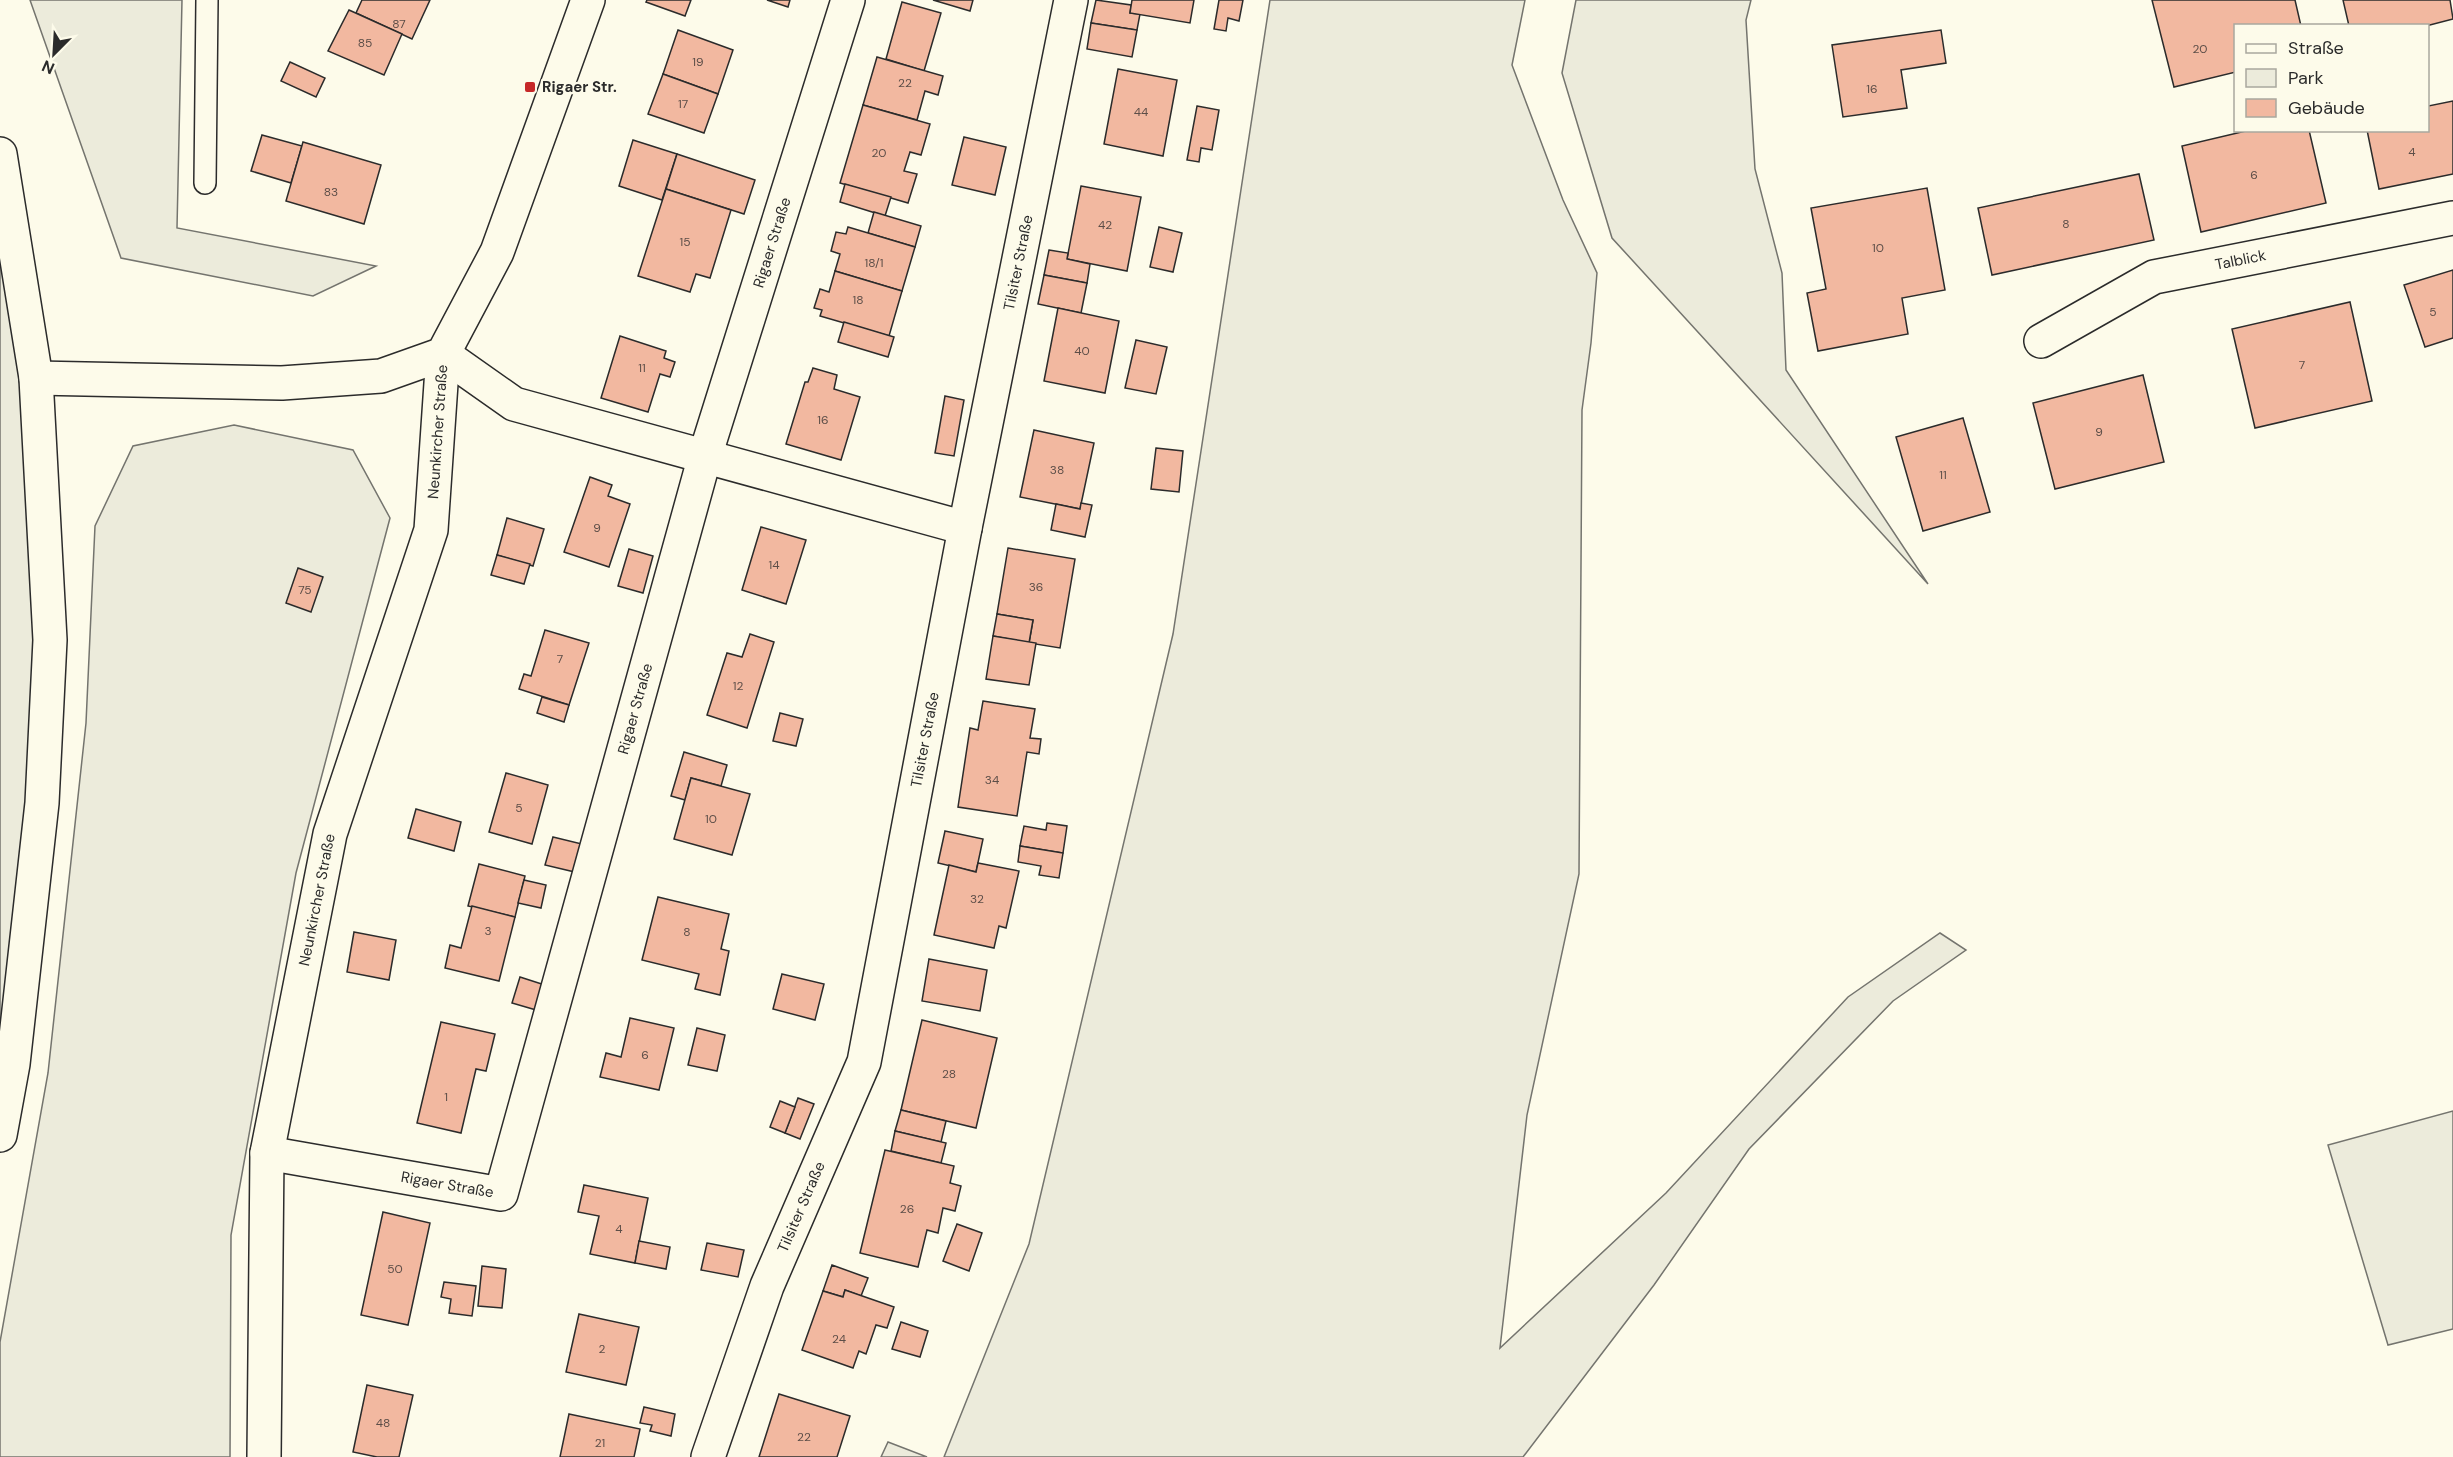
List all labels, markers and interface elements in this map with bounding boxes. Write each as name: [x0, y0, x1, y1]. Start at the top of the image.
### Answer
house number: 87: [392, 16, 406, 32]
north arrow: [24, 24, 84, 84]
legend: [2234, 24, 2429, 132]
house number: 85: [358, 35, 372, 51]
text: Straße: [2288, 36, 2344, 60]
house number: 20: [2192, 41, 2208, 57]
house number: 19: [692, 54, 704, 70]
text: N: [39, 55, 58, 79]
text: Park: [2288, 66, 2324, 90]
house number: 22: [898, 75, 912, 91]
place label: Rigaer Str.: [542, 77, 617, 97]
marker: Rigaer Str.: [523, 80, 537, 94]
house number: 16: [1866, 81, 1878, 97]
house number: 17: [678, 96, 688, 112]
text: Gebäude: [2288, 96, 2365, 120]
house number: 44: [1134, 104, 1148, 120]
house number: 4: [2408, 144, 2416, 160]
house number: 20: [871, 145, 887, 161]
house number: 6: [2250, 167, 2258, 183]
house number: 83: [324, 184, 338, 200]
street label: Rigaer Straße: [748, 195, 796, 290]
street label: Tilsiter Straße: [999, 213, 1038, 312]
house number: 8: [2062, 216, 2070, 232]
house number: 42: [1098, 217, 1112, 233]
house number: 15: [679, 234, 691, 250]
house number: 10: [1872, 240, 1884, 256]
street label: Talblick: [2213, 245, 2268, 275]
house number: 18/1: [864, 255, 884, 271]
house number: 18: [852, 292, 864, 308]
house number: 5: [2429, 304, 2437, 320]
house number: 40: [1074, 343, 1090, 359]
house number: 7: [2299, 357, 2305, 373]
house number: 11: [638, 360, 646, 376]
street label: Neunkircher Straße: [423, 364, 452, 500]
house number: 16: [817, 412, 829, 428]
house number: 9: [2095, 424, 2103, 440]
house number: 38: [1050, 462, 1064, 478]
house number: 11: [1939, 467, 1947, 483]
house number: 9: [593, 520, 601, 536]
house number: 14: [768, 557, 780, 573]
house number: 36: [1029, 579, 1043, 595]
house number: 75: [298, 582, 312, 598]
house number: 7: [557, 651, 563, 667]
street label: Rigaer Straße: [613, 661, 657, 757]
house number: 12: [733, 678, 743, 694]
street label: Tilsiter Straße: [906, 690, 944, 789]
house number: 34: [985, 772, 999, 788]
house number: 5: [515, 800, 523, 816]
house number: 10: [705, 811, 717, 827]
street label: Neunkircher Straße: [294, 832, 340, 968]
house number: 32: [970, 891, 984, 907]
house number: 3: [484, 923, 492, 939]
house number: 8: [683, 924, 691, 940]
house number: 6: [641, 1047, 649, 1063]
house number: 28: [942, 1066, 956, 1082]
house number: 1: [444, 1089, 448, 1105]
street label: Tilsiter Straße: [773, 1159, 830, 1255]
street label: Rigaer Straße: [399, 1167, 495, 1203]
house number: 26: [900, 1201, 914, 1217]
house number: 4: [615, 1221, 623, 1237]
house number: 50: [387, 1261, 403, 1277]
house number: 24: [832, 1331, 846, 1347]
house number: 2: [599, 1341, 606, 1357]
house number: 48: [376, 1415, 390, 1431]
house number: 22: [797, 1429, 811, 1445]
house number: 21: [595, 1435, 605, 1451]

